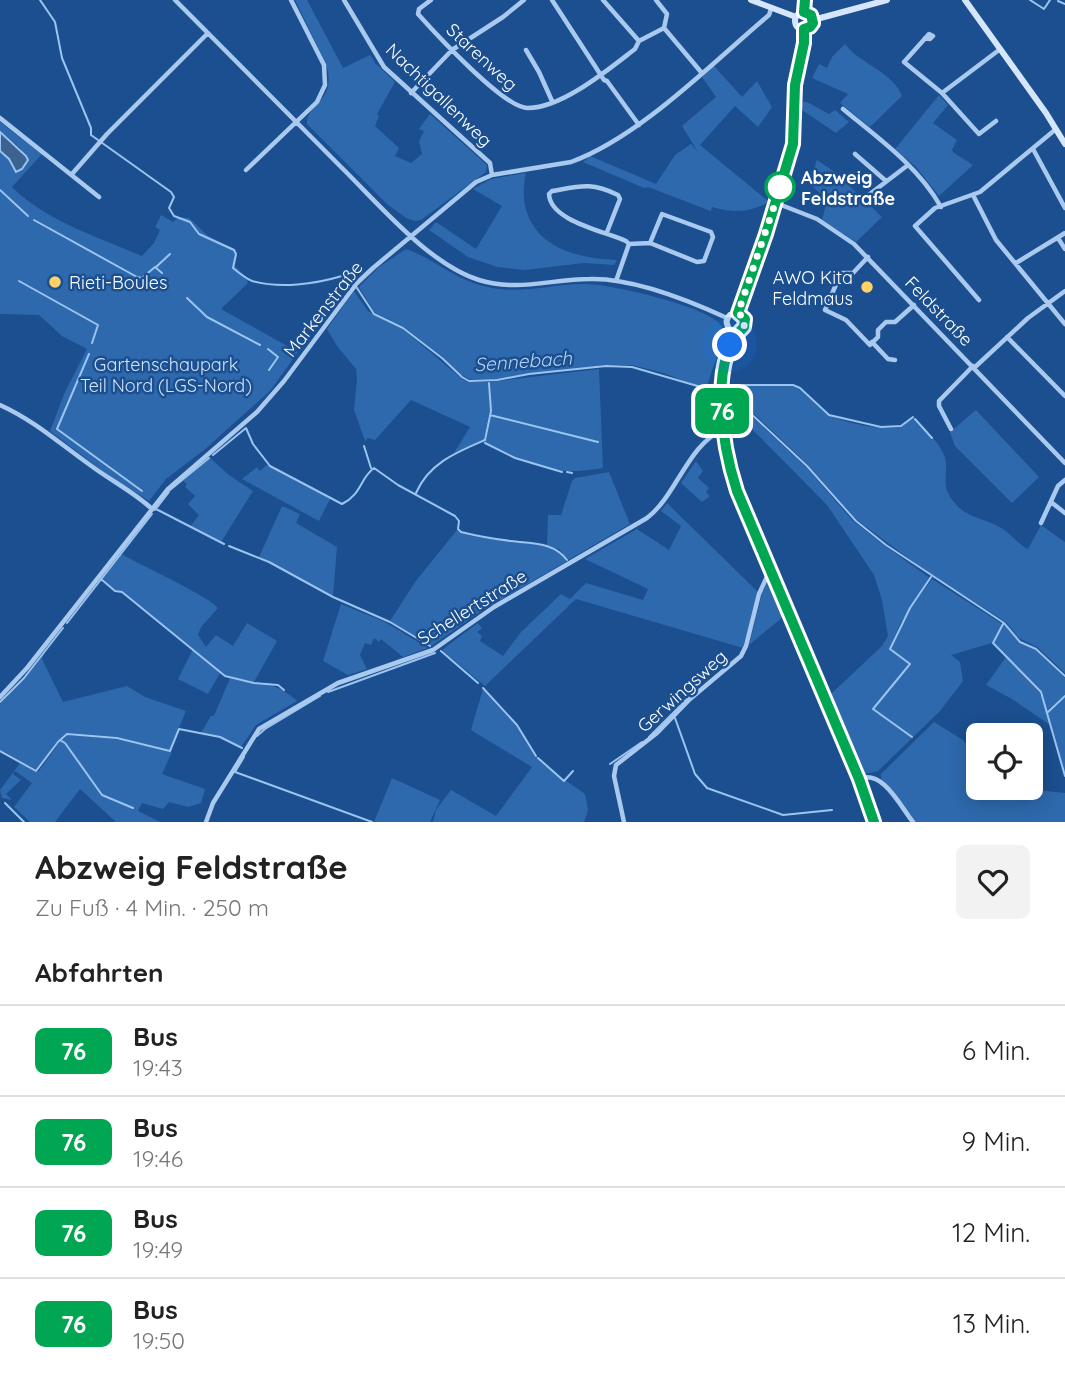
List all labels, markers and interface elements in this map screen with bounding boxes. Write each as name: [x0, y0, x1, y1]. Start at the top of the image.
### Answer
street label: Starenweg: [442, 18, 522, 96]
street label: Nachtigallenweg: [381, 38, 497, 152]
place label: Abzweig Feldstraße: [801, 166, 895, 210]
marker: Abzweig Feldstraße: [765, 172, 795, 202]
street label: Markenstraße: [278, 256, 368, 362]
place label: AWO Kita Feldmaus: [772, 266, 853, 310]
place label: Rieti-Boules: [69, 271, 167, 294]
street label: Feldstraße: [900, 271, 978, 351]
marker: Rieti-Boules: [47, 274, 63, 290]
marker: AWO Kita Feldmaus: [859, 279, 875, 295]
your location: [712, 327, 747, 362]
water label: Sennebach: [473, 346, 574, 376]
park label: Gartenschaupark Teil Nord (LGS-Nord): [80, 353, 252, 397]
line badge: 76: [690, 388, 754, 434]
text: 76: [709, 396, 735, 426]
street label: Schellertstraße: [413, 564, 531, 650]
street label: Gerwingsweg: [632, 645, 732, 737]
map controls: [966, 723, 1043, 800]
button: locate: [966, 723, 1043, 800]
button: heart: [956, 845, 1030, 919]
text: Abzweig Feldstraße: [35, 846, 348, 887]
text: Zu Fuß · 4 Min. · 250 m: [35, 893, 269, 922]
text: Abfahrten: [35, 956, 164, 989]
text: Bus: [133, 1020, 178, 1053]
text: 6 Min.: [962, 1034, 1030, 1067]
text: 76: [61, 1036, 86, 1066]
text: 19:43: [133, 1053, 183, 1082]
text: Bus: [133, 1111, 178, 1144]
text: 9 Min.: [962, 1125, 1030, 1158]
text: 76: [61, 1127, 86, 1157]
text: 19:46: [133, 1144, 183, 1173]
text: Bus: [133, 1202, 178, 1235]
text: 12 Min.: [952, 1216, 1030, 1249]
text: 76: [61, 1218, 86, 1248]
text: 19:49: [133, 1235, 183, 1264]
text: Bus: [133, 1293, 178, 1326]
text: 13 Min.: [953, 1307, 1030, 1340]
text: 76: [61, 1309, 86, 1339]
text: 19:50: [133, 1326, 185, 1355]

